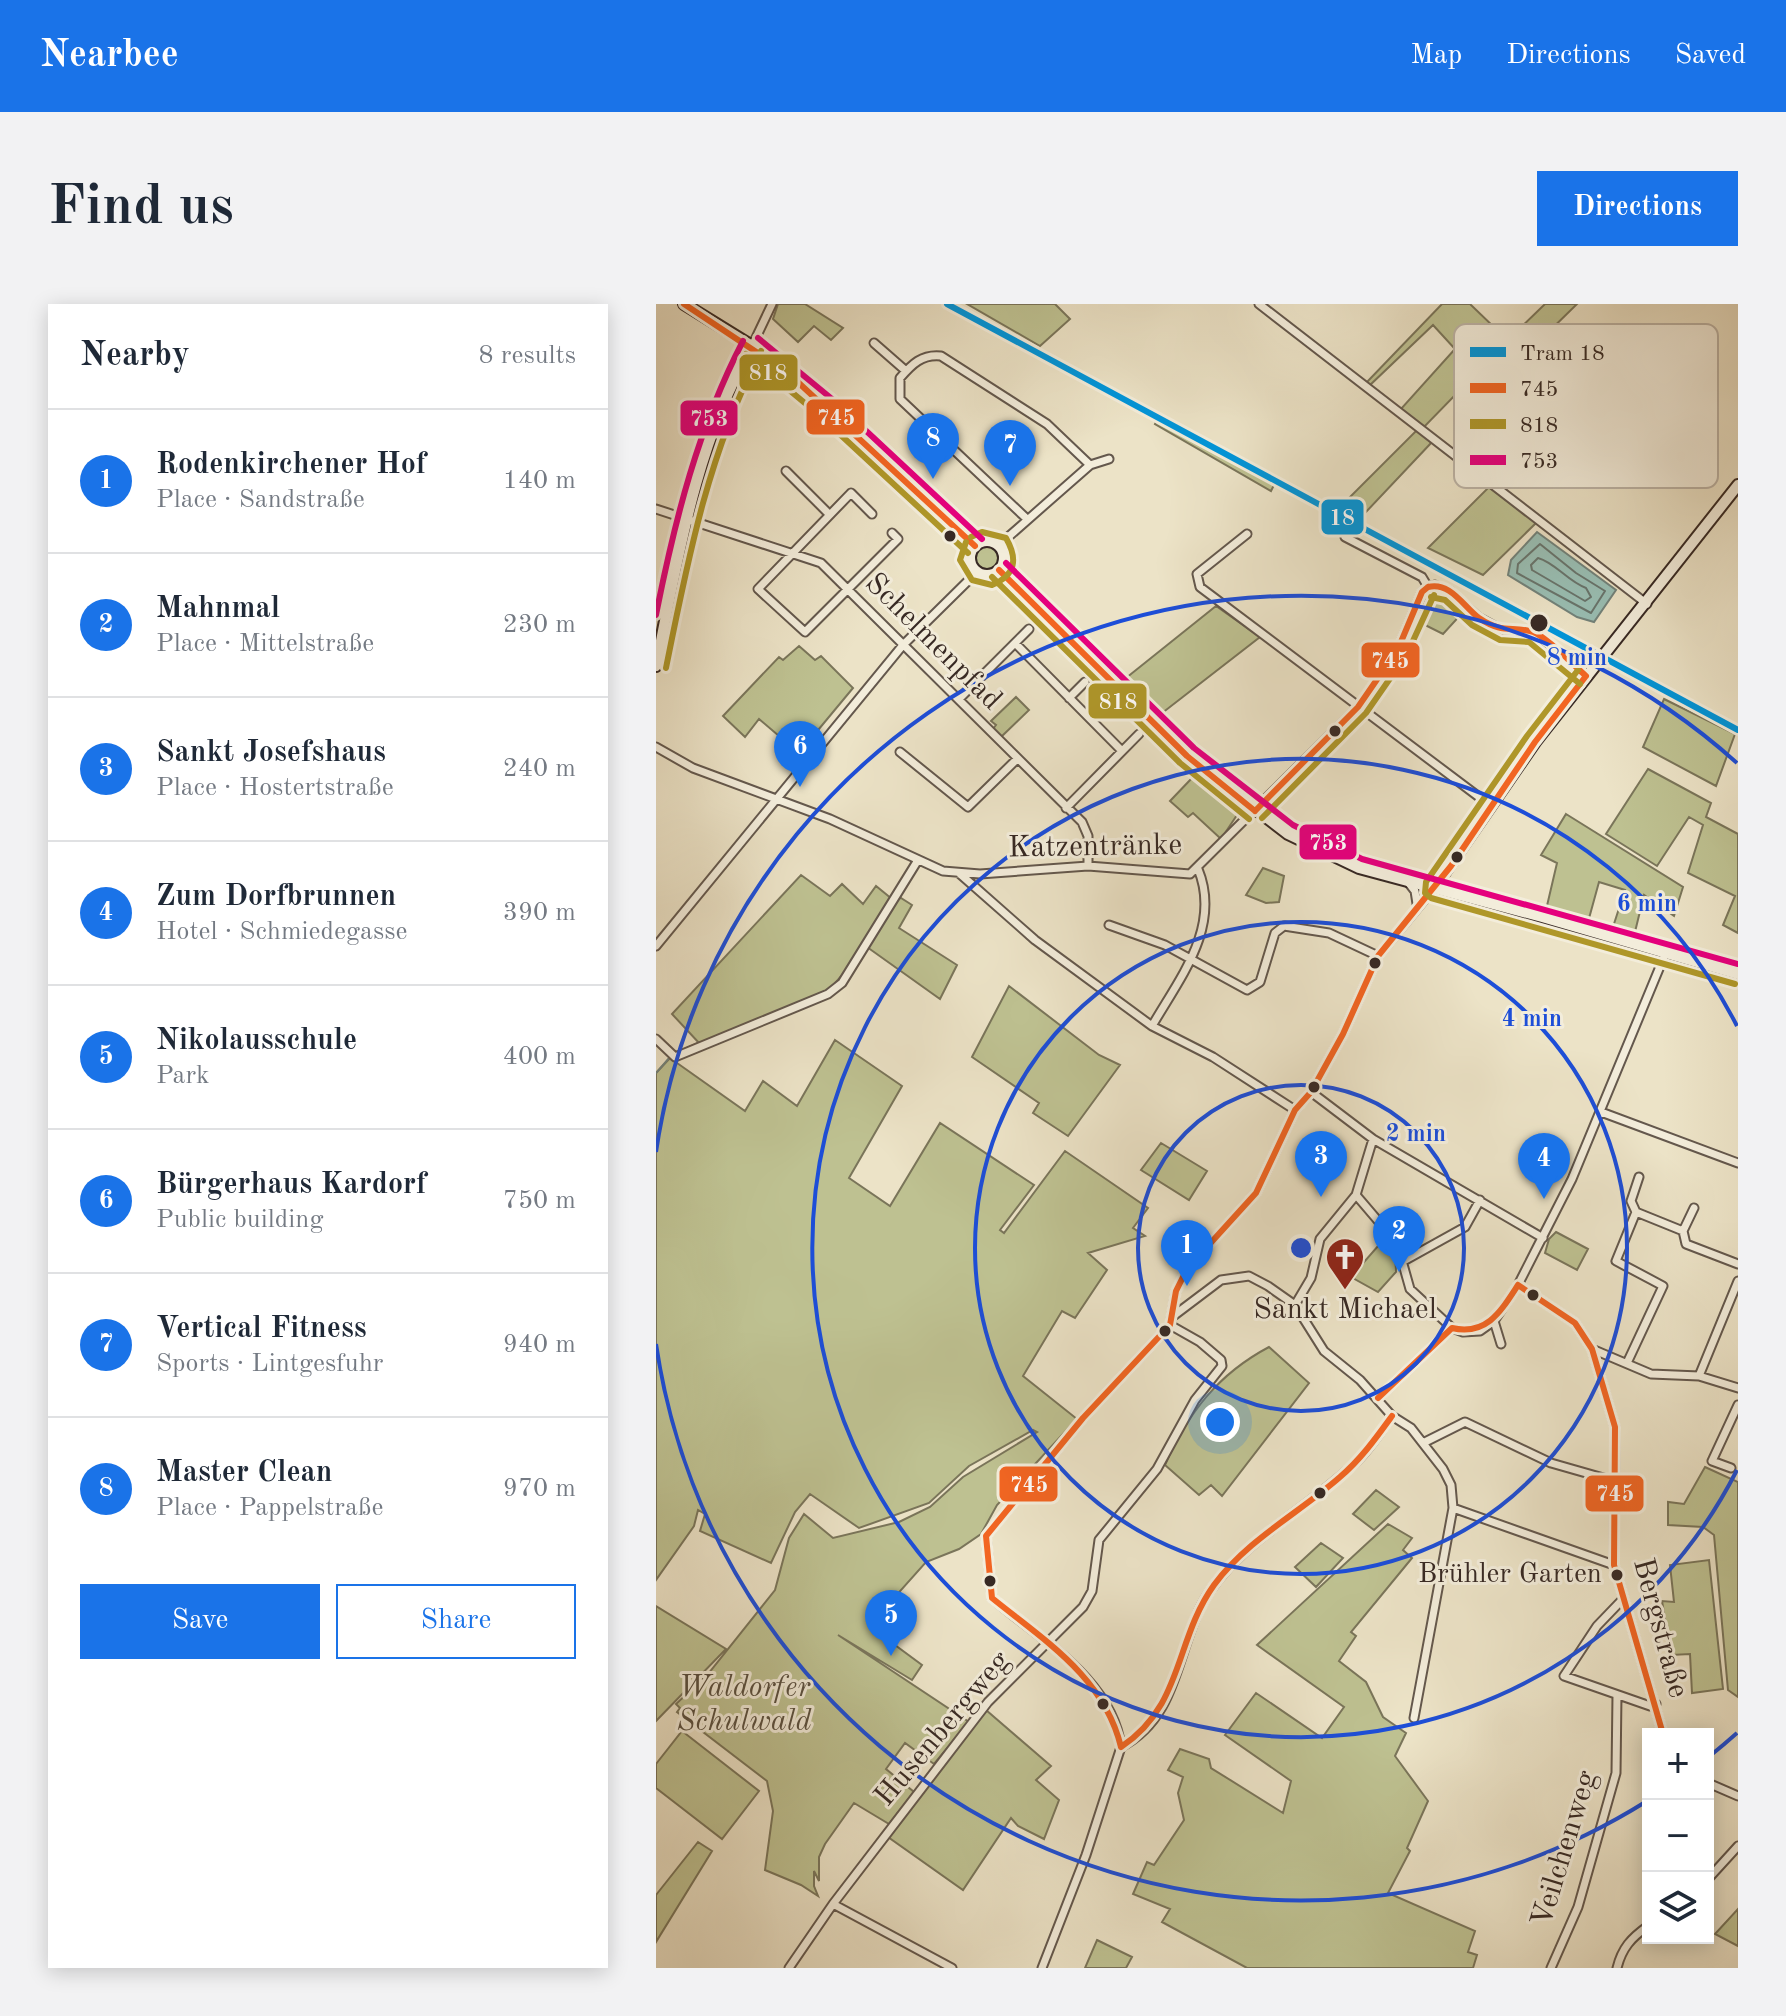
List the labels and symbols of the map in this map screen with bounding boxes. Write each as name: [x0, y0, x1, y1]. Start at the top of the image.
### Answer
legend: [1454, 324, 1718, 488]
text: Tram 18: [1520, 343, 1605, 365]
line badge: 818: [738, 353, 799, 392]
text: 818: [749, 363, 787, 385]
text: 745: [1520, 379, 1558, 401]
line badge: 745: [805, 398, 866, 436]
line badge: 753: [679, 399, 739, 437]
text: 745: [817, 408, 855, 430]
text: 753: [690, 409, 728, 431]
pin: 8: [907, 413, 959, 479]
text: 818: [1520, 415, 1558, 437]
pin: 7: [984, 420, 1036, 486]
text: 753: [1520, 451, 1558, 473]
line badge: 18: [1320, 498, 1365, 536]
text: 18: [1329, 508, 1355, 530]
unlabelled marker: [942, 528, 958, 544]
street label: Schelmenpfad: [859, 568, 1007, 716]
unlabelled marker: [1528, 612, 1550, 634]
line badge: 745: [1360, 641, 1421, 679]
text: 8 min: [1547, 647, 1607, 671]
text: 745: [1371, 651, 1409, 673]
line badge: 818: [1087, 682, 1148, 720]
text: 818: [1099, 692, 1137, 714]
pin: 6: [774, 721, 826, 787]
unlabelled marker: [1327, 723, 1343, 739]
line badge: 753: [1298, 823, 1358, 861]
street label: Katzentränke: [1008, 830, 1182, 864]
text: 753: [1309, 833, 1347, 855]
unlabelled marker: [1449, 849, 1465, 865]
text: 6 min: [1617, 893, 1677, 917]
unlabelled marker: [1367, 955, 1383, 971]
text: 4 min: [1502, 1008, 1562, 1032]
unlabelled marker: [1306, 1079, 1322, 1095]
text: 2 min: [1386, 1123, 1446, 1147]
pin: 3: [1295, 1131, 1347, 1197]
pin: 4: [1518, 1133, 1570, 1199]
pin: 2: [1373, 1206, 1425, 1272]
pin: 1: [1161, 1220, 1213, 1286]
centre of rings: [1287, 1234, 1315, 1262]
church icon: Sankt Michael: [1324, 1236, 1366, 1291]
unlabelled marker: [1525, 1287, 1541, 1303]
place label: Sankt Michael: [1253, 1295, 1437, 1325]
unlabelled marker: [1157, 1323, 1173, 1339]
your location: [1200, 1402, 1240, 1442]
line badge: 745: [998, 1465, 1059, 1503]
line badge: 745: [1584, 1474, 1645, 1513]
text: 745: [1010, 1475, 1048, 1497]
text: 745: [1596, 1484, 1634, 1506]
unlabelled marker: [1312, 1485, 1328, 1501]
street label: Bergstraße: [1627, 1555, 1693, 1701]
place label: Brühler Garten: [1418, 1561, 1602, 1589]
marker: Brühler Garten: [1609, 1567, 1625, 1583]
unlabelled marker: [982, 1573, 998, 1589]
pin: 5: [865, 1590, 917, 1656]
street label: Husenbergweg: [870, 1646, 1016, 1812]
park label: Waldorfer Schulwald: [677, 1673, 812, 1737]
unlabelled marker: [1095, 1696, 1111, 1712]
street label: Veilchenweg: [1527, 1767, 1603, 1931]

